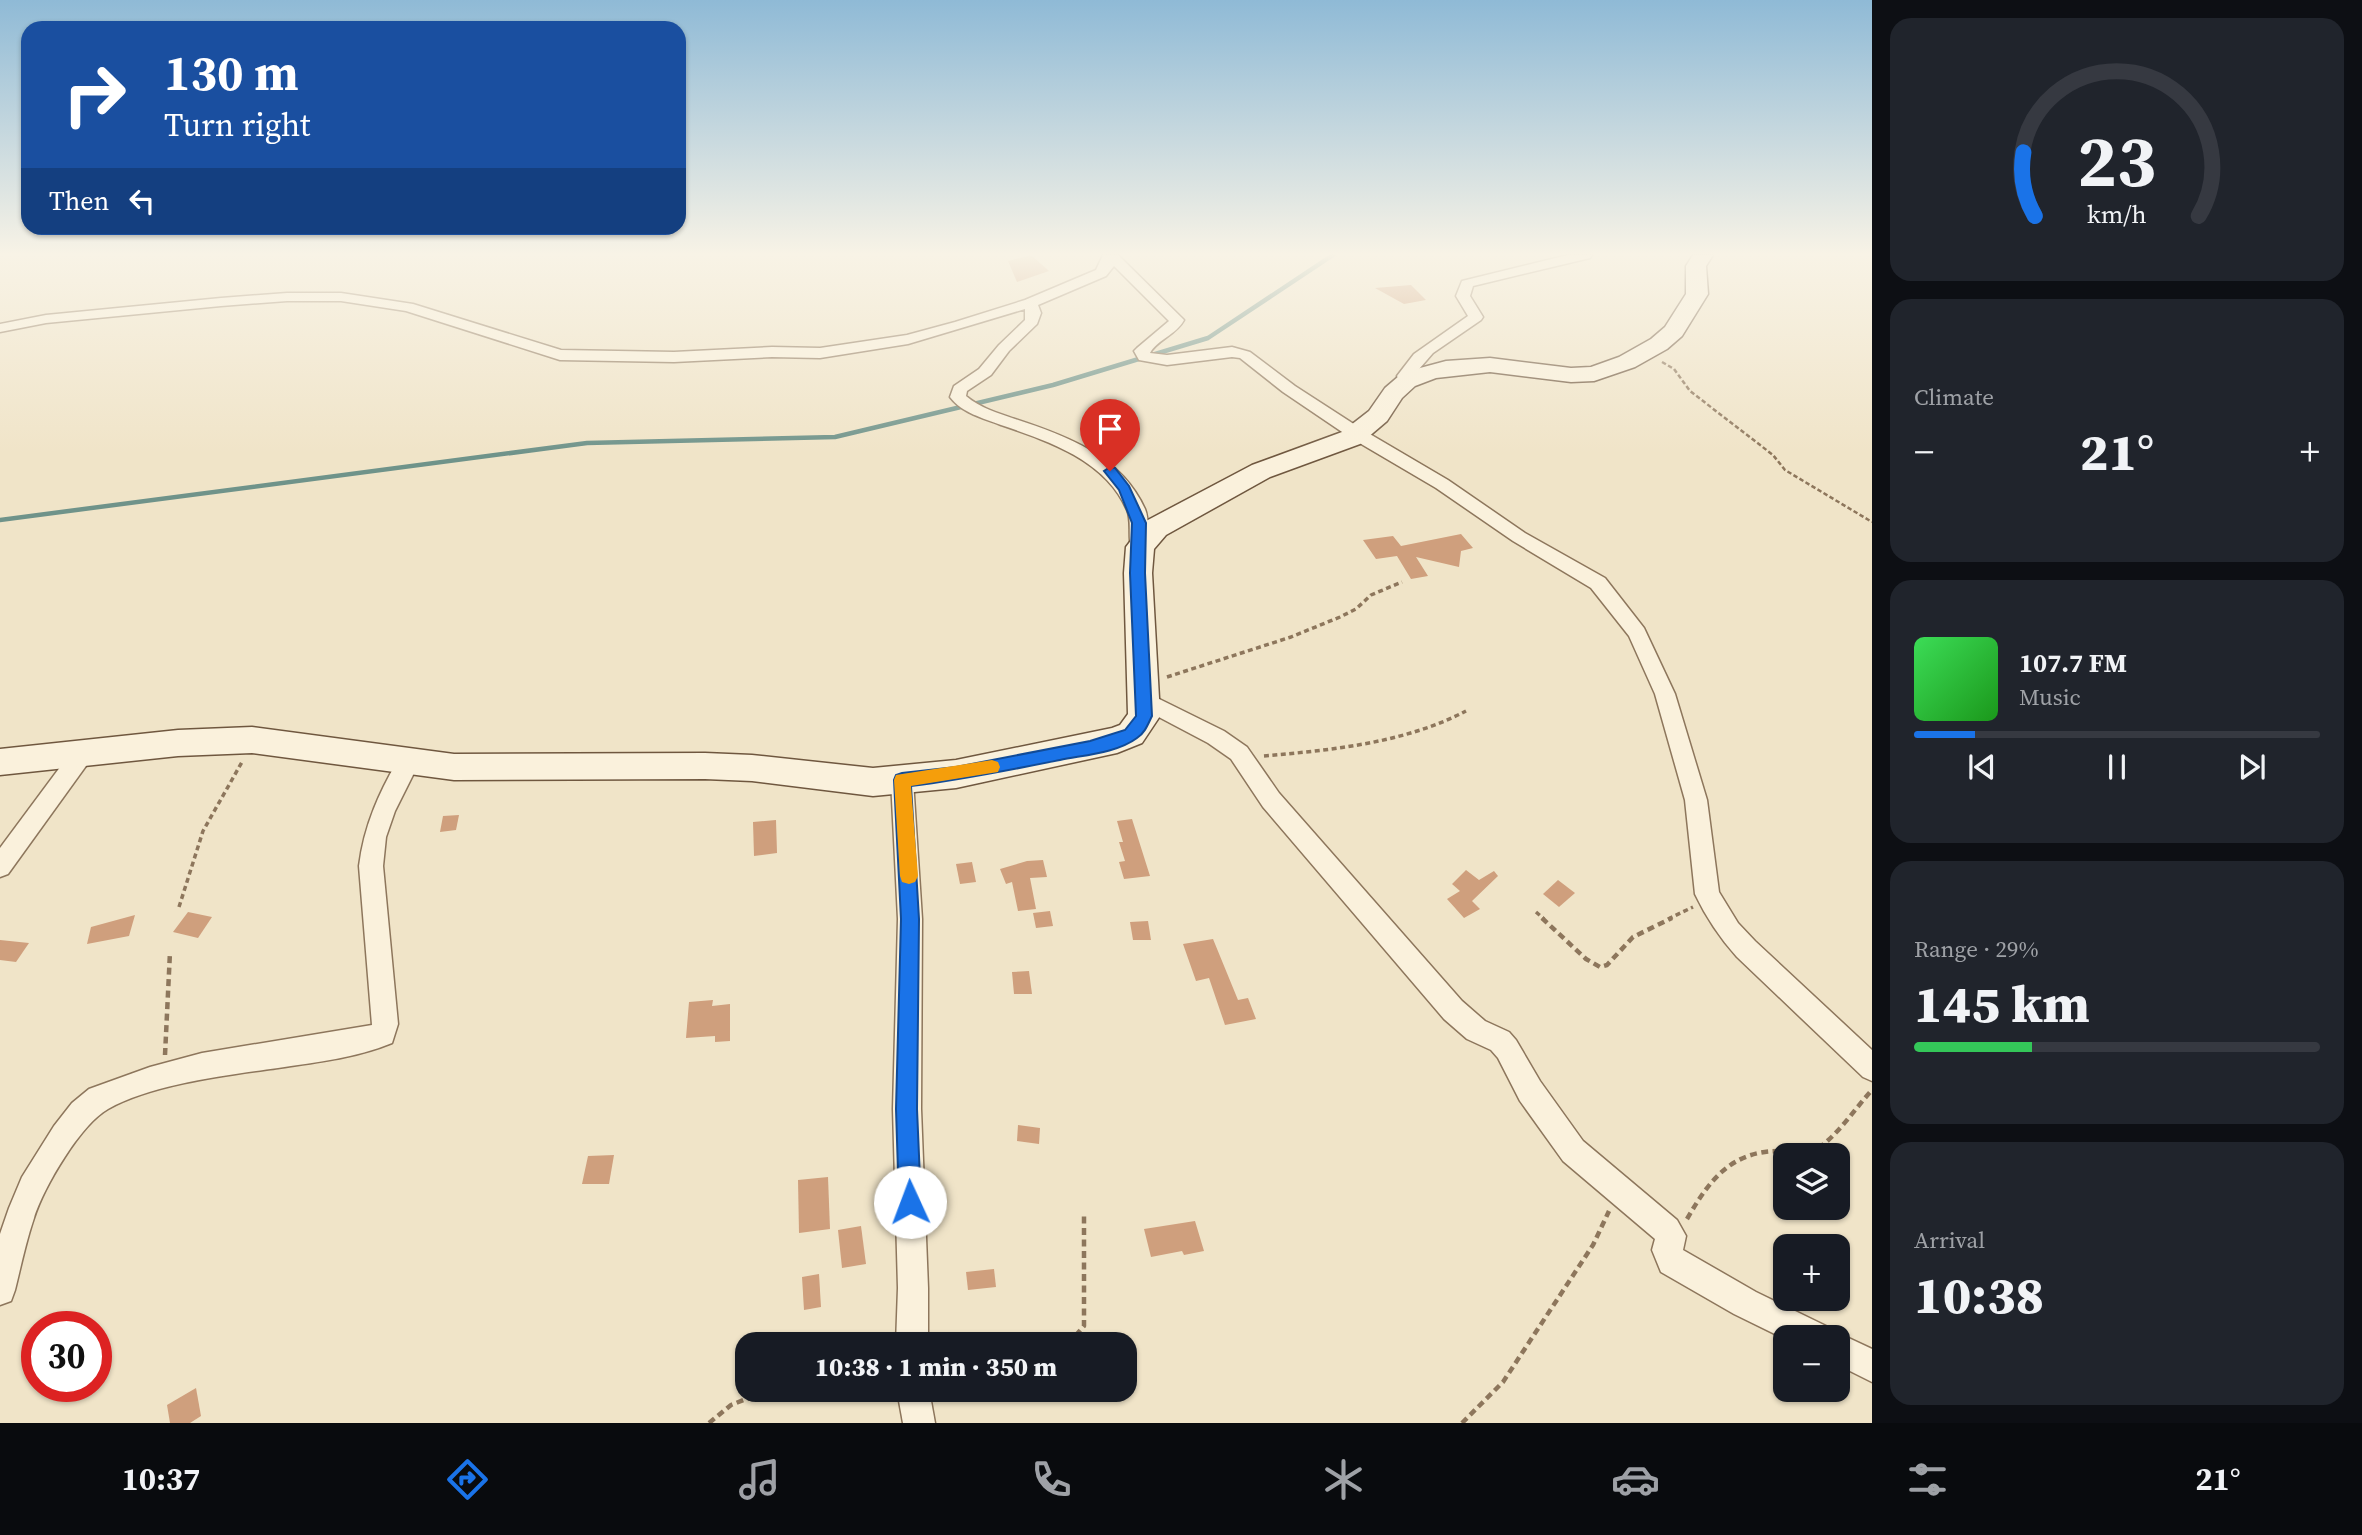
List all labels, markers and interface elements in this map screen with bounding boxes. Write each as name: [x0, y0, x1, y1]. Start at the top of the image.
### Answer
text: 130 m: [164, 39, 299, 106]
icon: right: [49, 49, 140, 140]
text: Turn right: [164, 103, 310, 147]
text: 23: [2078, 111, 2156, 210]
icon: left: [123, 182, 161, 220]
text: Then: [49, 183, 109, 219]
text: km/h: [2087, 196, 2147, 230]
text: Climate: [1914, 381, 1994, 413]
pin: [1080, 399, 1140, 471]
icon: arrive: [1091, 410, 1129, 448]
text: 21°: [2080, 416, 2154, 487]
text: −: [1914, 426, 1934, 478]
text: +: [2300, 426, 2320, 478]
text: 107.7 FM: [2019, 645, 2127, 681]
text: Music: [2019, 681, 2081, 713]
icon: previous: [1963, 748, 2001, 786]
icon: pause: [2098, 748, 2136, 786]
icon: next: [2233, 748, 2271, 786]
text: Range · 29%: [1914, 933, 2039, 965]
text: 145 km: [1914, 968, 2090, 1039]
map controls: [1773, 1143, 1850, 1402]
button: layers: [1773, 1143, 1850, 1220]
position arrow: [873, 1165, 947, 1239]
text: Arrival: [1914, 1224, 1985, 1256]
button: +: [1773, 1234, 1850, 1311]
text: 10:38: [1914, 1259, 2044, 1330]
speed limit sign: 30: [21, 1311, 112, 1402]
button: −: [1773, 1325, 1850, 1402]
text: 10:38 · 1 min · 350 m: [815, 1349, 1057, 1385]
icon: directions: [443, 1455, 492, 1504]
icon: music: [735, 1455, 784, 1504]
icon: phone: [1027, 1455, 1076, 1504]
icon: climate: [1319, 1455, 1368, 1504]
icon: car: [1611, 1455, 1660, 1504]
icon: filters: [1903, 1455, 1952, 1504]
text: 10:37: [121, 1457, 200, 1501]
text: 21°: [2195, 1457, 2240, 1501]

